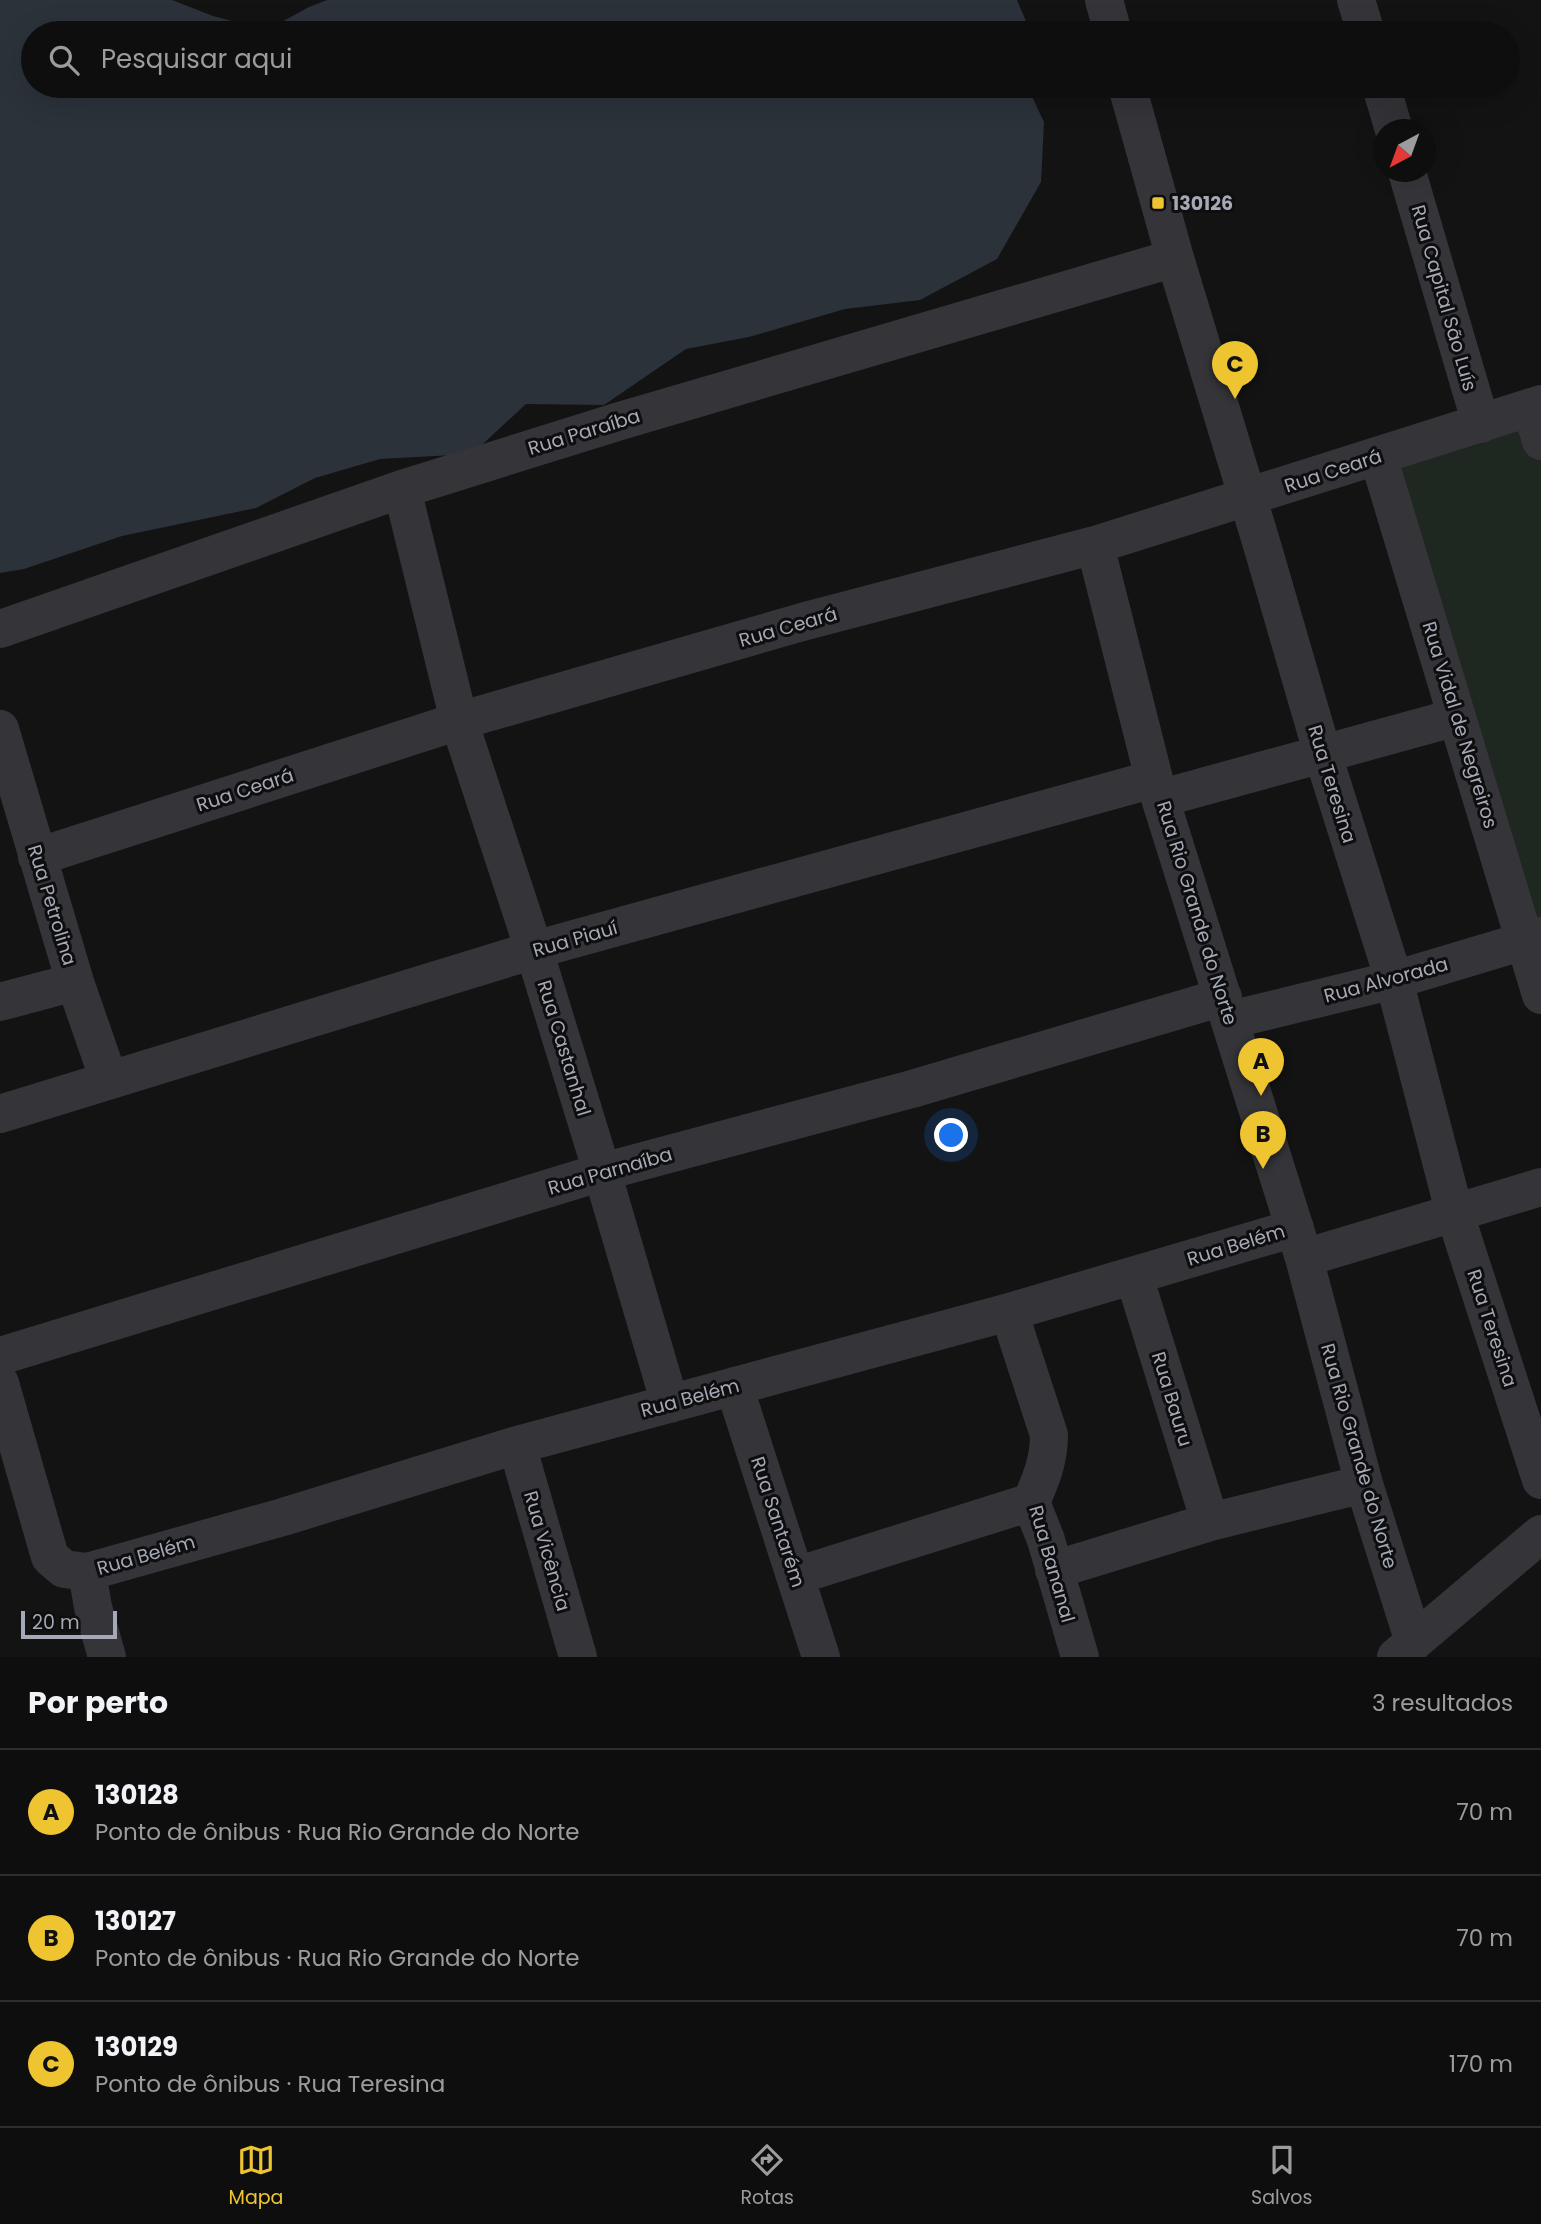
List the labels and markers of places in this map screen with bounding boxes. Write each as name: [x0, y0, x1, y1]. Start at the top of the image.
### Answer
place label: 130126: [1172, 190, 1233, 217]
marker: 130126: [1150, 195, 1166, 211]
pin: C: [1212, 341, 1258, 399]
pin: A: [1238, 1038, 1284, 1096]
pin: B: [1240, 1111, 1286, 1169]

